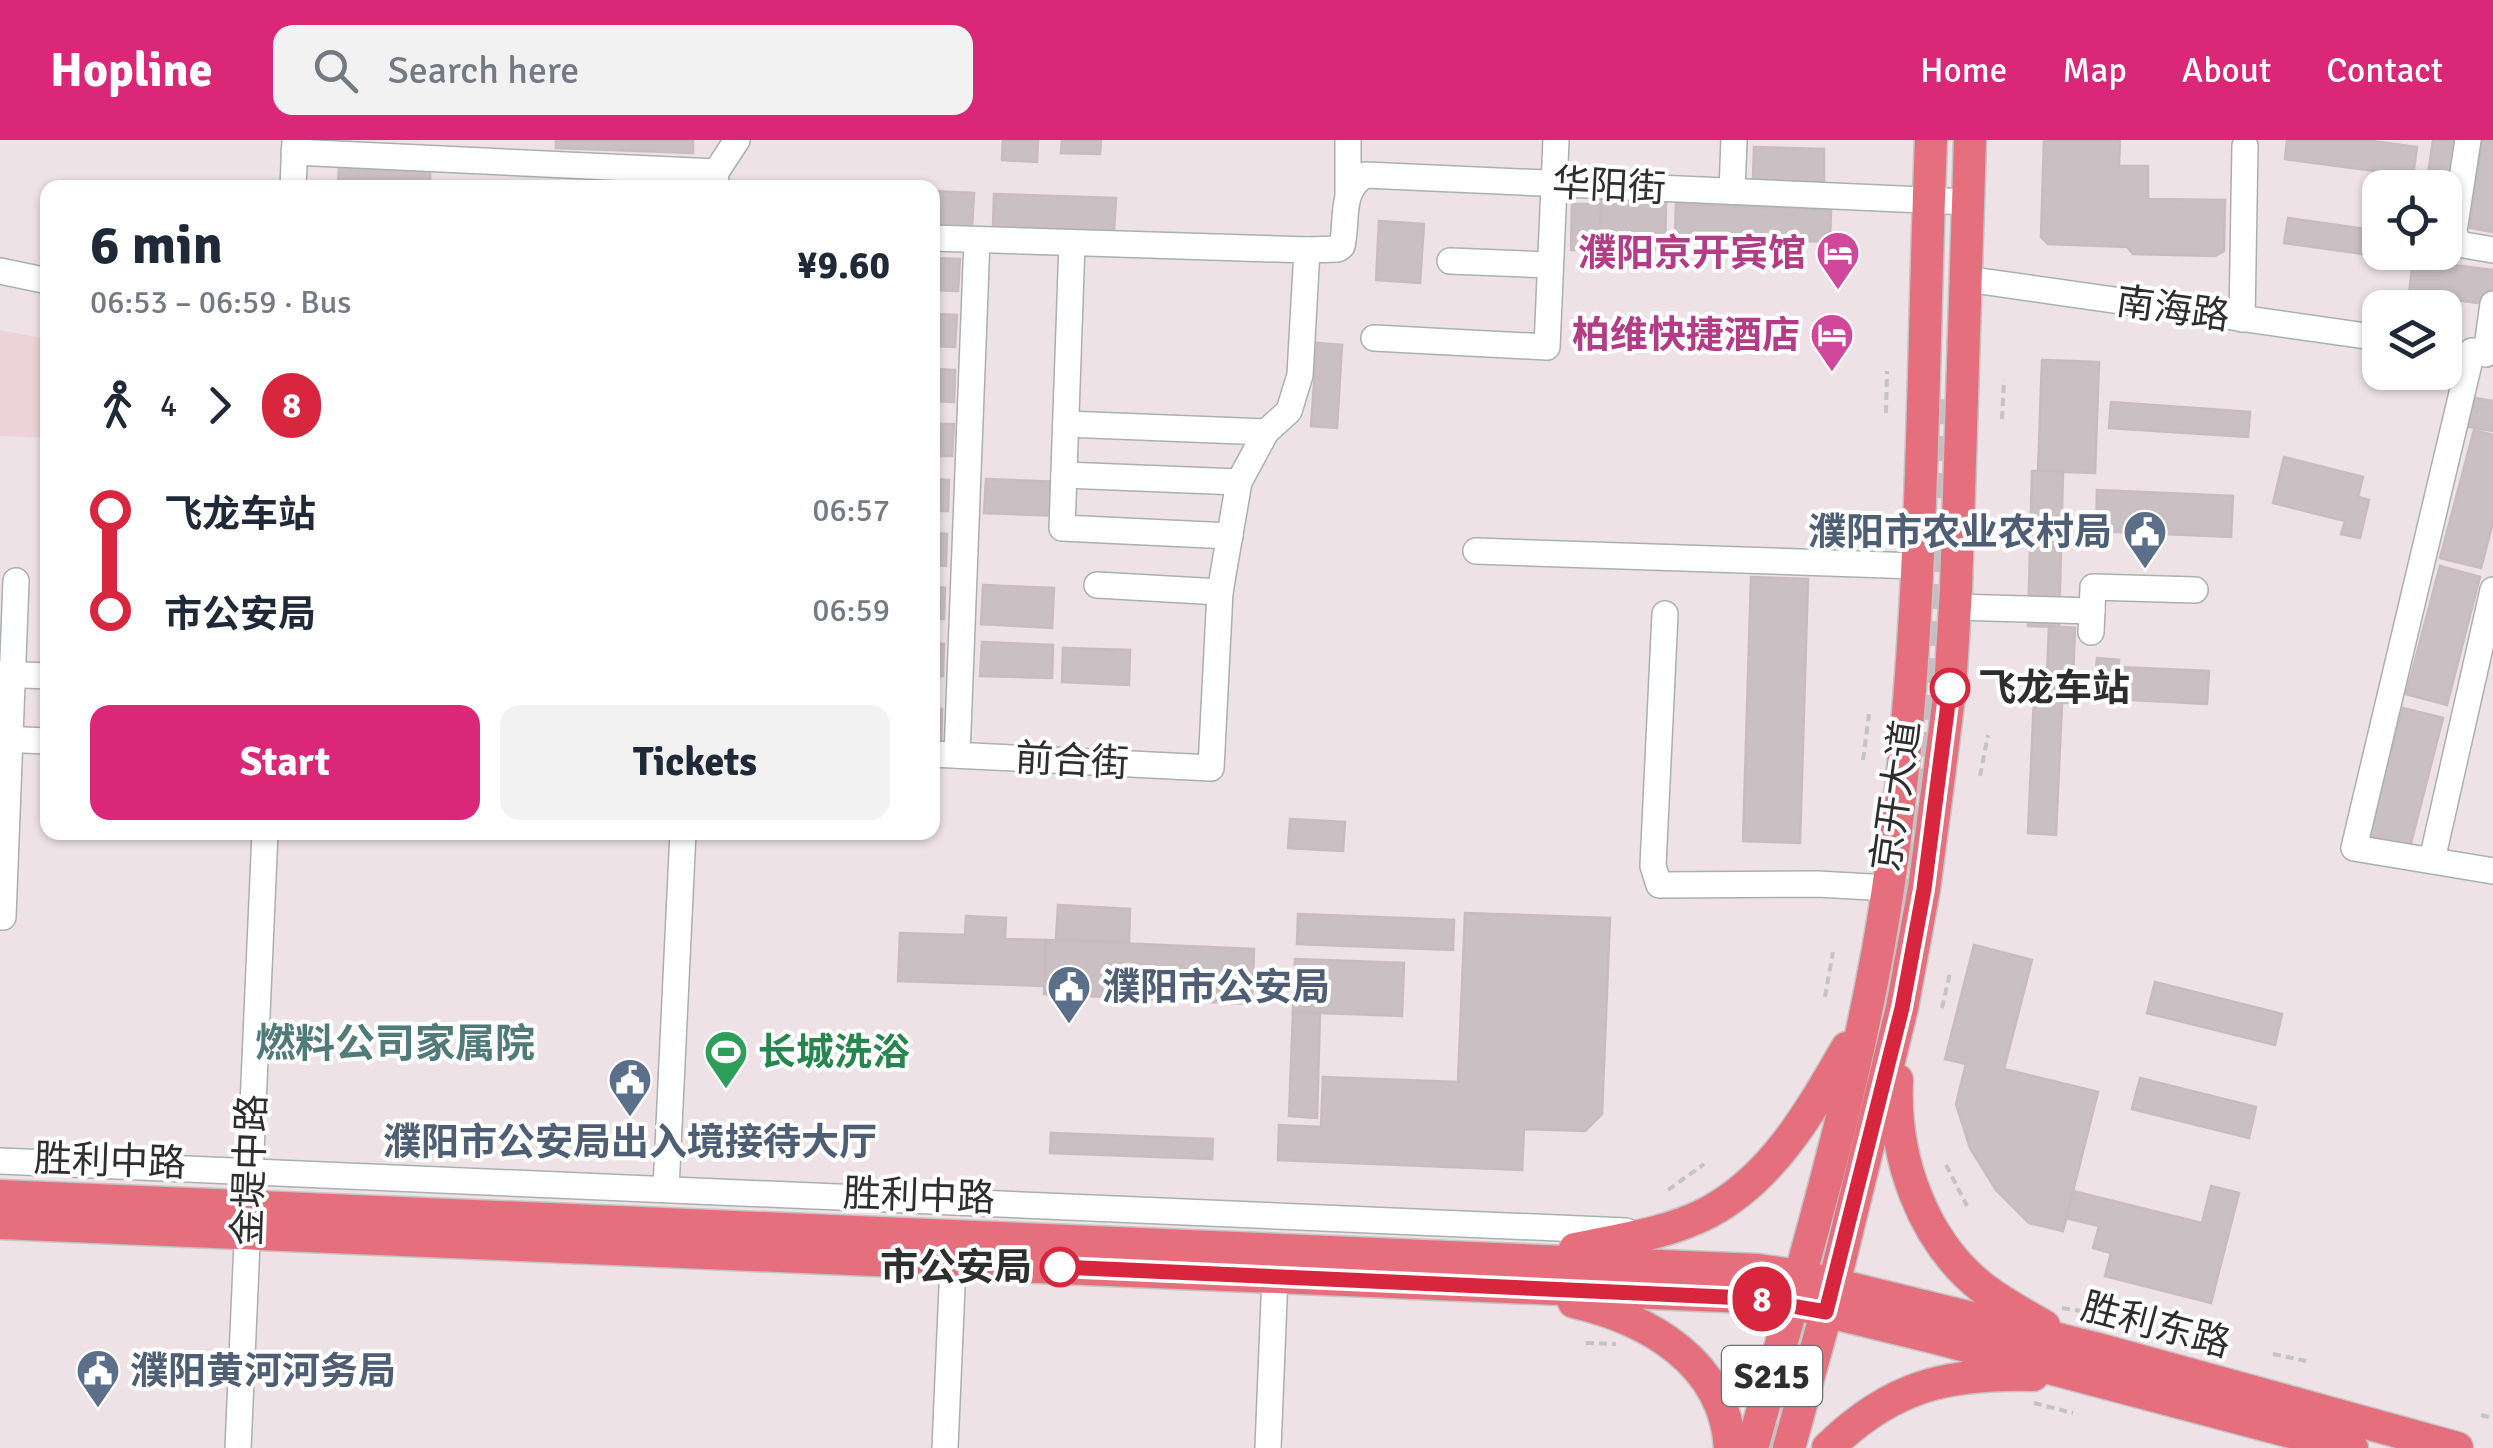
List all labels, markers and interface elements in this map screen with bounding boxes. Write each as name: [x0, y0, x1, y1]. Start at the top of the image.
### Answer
search box: [273, 25, 973, 115]
text: Hopline: [50, 41, 213, 100]
icon: search: [308, 43, 363, 98]
text: Search here: [388, 47, 579, 94]
text: Home: [1920, 49, 2007, 92]
text: Map: [2062, 49, 2127, 92]
text: About: [2182, 49, 2271, 92]
text: Contact: [2326, 49, 2443, 92]
street label: 华阳街: [1551, 160, 1667, 212]
map controls: [2362, 170, 2462, 390]
button: locate: [2362, 170, 2462, 270]
text: 6 min: [90, 211, 223, 279]
place label: 濮阳京开宾馆: [1578, 230, 1806, 277]
hotel icon: 濮阳京开宾馆: [1815, 230, 1861, 291]
text: ¥9.60: [797, 242, 890, 289]
street label: 南海路: [2113, 278, 2233, 340]
text: 06:53 – 06:59 · Bus: [90, 283, 351, 322]
button: layers: [2362, 290, 2462, 390]
place label: 柏维快捷酒店: [1572, 312, 1800, 359]
hotel icon: 柏维快捷酒店: [1809, 312, 1855, 373]
icon: walk: [90, 378, 145, 433]
icon: forward: [192, 378, 247, 433]
text: 8: [282, 384, 301, 427]
text: 4: [160, 386, 177, 425]
text: 飞龙车站: [164, 491, 316, 538]
text: 06:57: [812, 491, 890, 530]
place label: 濮阳市农业农村局: [1808, 509, 2112, 556]
public building icon: 濮阳市农业农村局: [2122, 509, 2168, 570]
text: 市公安局: [164, 591, 316, 638]
text: 06:59: [812, 591, 890, 630]
place label: 飞龙车站: [1978, 665, 2130, 712]
marker: 飞龙车站: [1931, 669, 1969, 707]
button: Start: [90, 705, 480, 820]
button: Tickets: [500, 705, 890, 820]
street label: 京开大道: [1862, 717, 1930, 875]
street label: 前合街: [1014, 735, 1130, 787]
public building icon: 濮阳市公安局: [1046, 964, 1092, 1025]
place label: 濮阳市公安局: [1102, 964, 1330, 1011]
district label: 燃料公司家属院: [255, 1019, 535, 1069]
sports icon: 长城洗浴: [703, 1029, 749, 1090]
place label: 长城洗浴: [758, 1029, 910, 1076]
public building icon: 濮阳市公安局出入境接待大厅: [607, 1057, 653, 1118]
street label: 金堤中路: [224, 1093, 276, 1247]
place label: 濮阳市公安局出入境接待大厅: [383, 1119, 877, 1166]
street label: 胜利中路: [33, 1135, 187, 1187]
street label: 胜利中路: [842, 1170, 996, 1222]
place label: 市公安局: [880, 1244, 1032, 1291]
marker: 市公安局: [1041, 1248, 1079, 1286]
line badge: 8: [1730, 1266, 1794, 1332]
text: 8: [1753, 1278, 1771, 1321]
street label: 胜利东路: [2076, 1283, 2236, 1367]
road number: S215: [1722, 1346, 1822, 1406]
public building icon: 濮阳黄河河务局: [75, 1348, 121, 1409]
place label: 濮阳黄河河务局: [130, 1348, 396, 1395]

